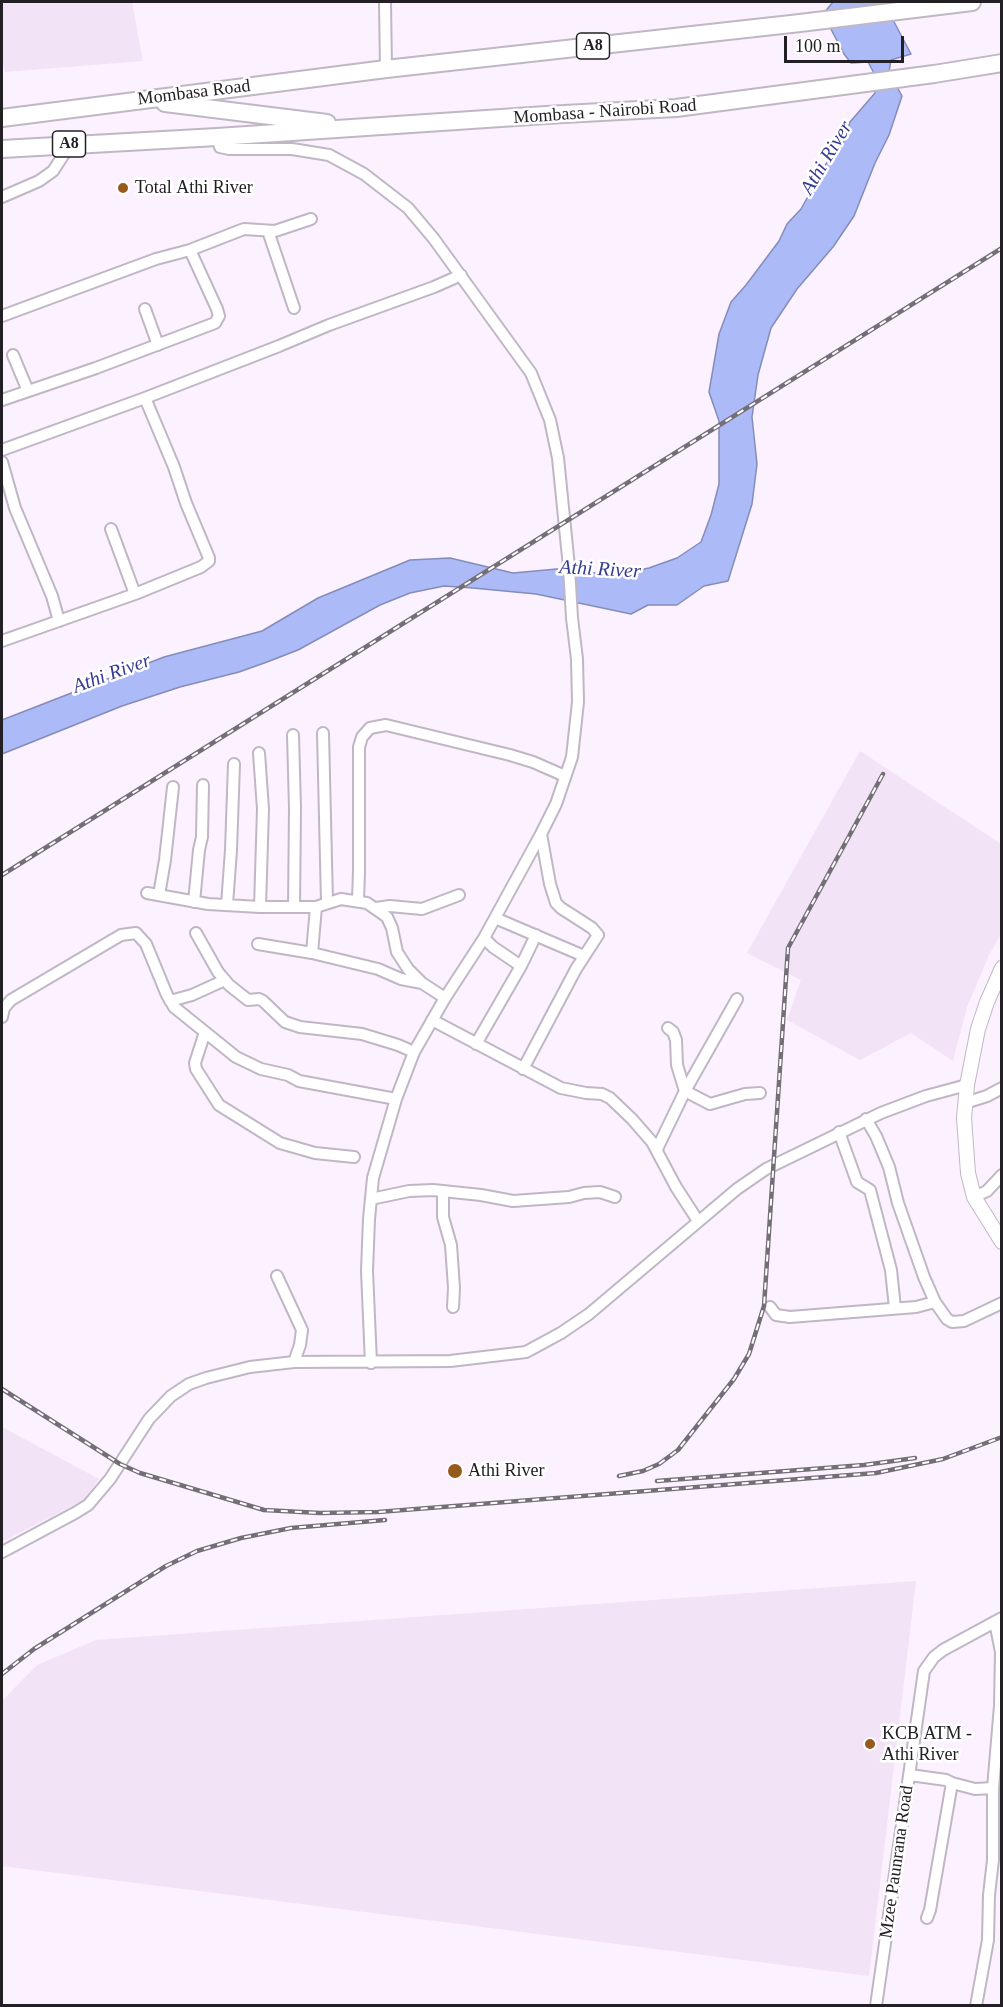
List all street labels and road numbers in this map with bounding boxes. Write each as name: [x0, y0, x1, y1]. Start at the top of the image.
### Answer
road number: A8: [576, 33, 610, 59]
street label: Mombasa Road: [136, 75, 252, 111]
street label: Mombasa - Nairobi Road: [513, 95, 697, 129]
road number: A8: [52, 131, 86, 157]
street label: Mzee Paunrana Road: [876, 1784, 918, 1940]

